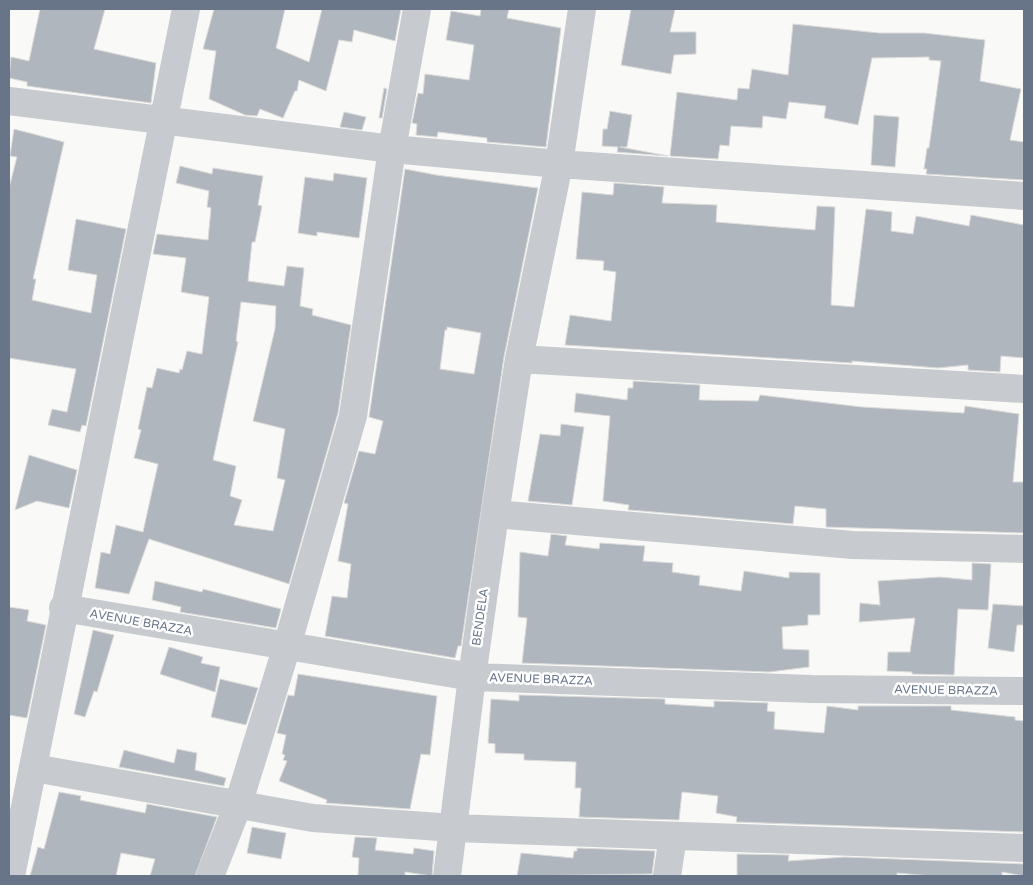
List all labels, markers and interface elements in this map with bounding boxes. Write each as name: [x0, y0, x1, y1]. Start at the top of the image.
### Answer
street label: BENDELA: [469, 587, 491, 647]
street label: AVENUE BRAZZA: [89, 606, 193, 638]
street label: AVENUE BRAZZA: [489, 670, 593, 688]
street label: AVENUE BRAZZA: [894, 682, 998, 698]

